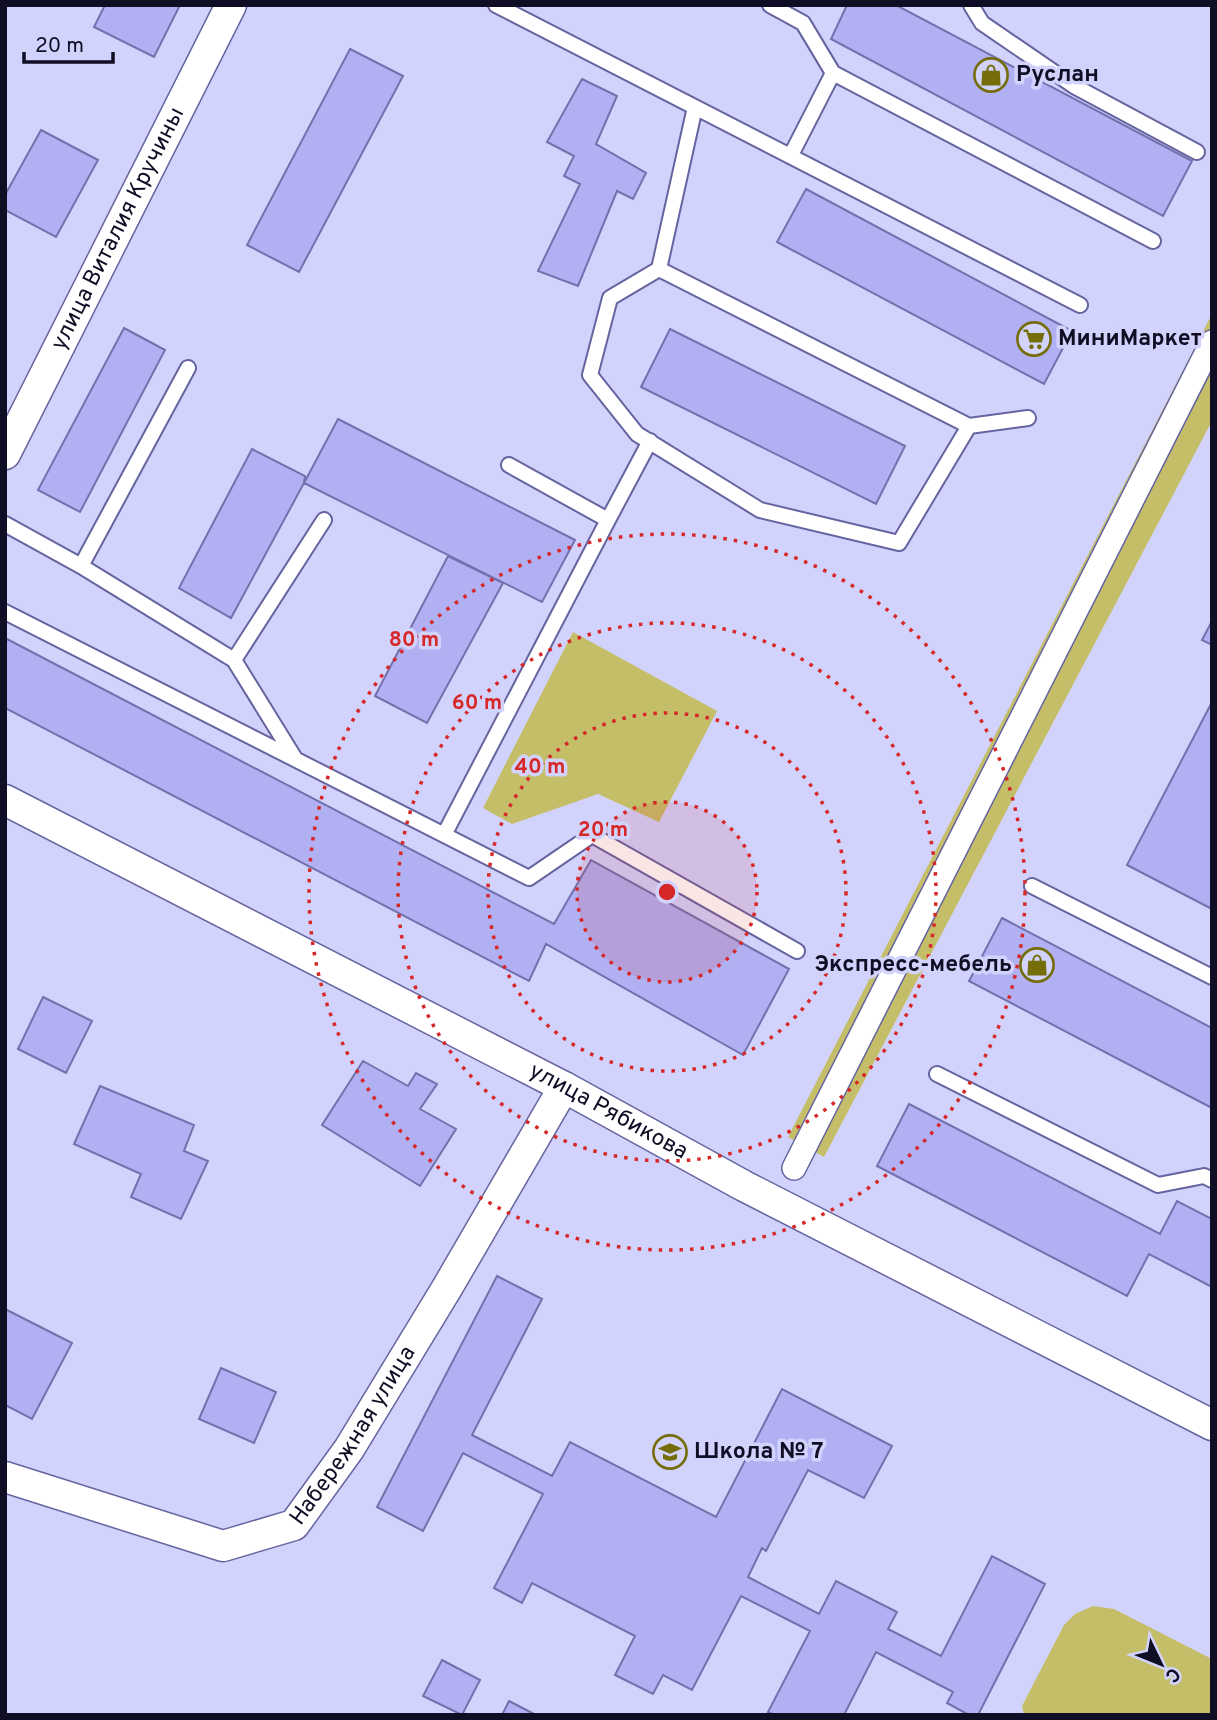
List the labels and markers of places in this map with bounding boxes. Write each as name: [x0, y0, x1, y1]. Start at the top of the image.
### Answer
shop icon: Руслан: [972, 56, 1010, 94]
place label: Руслан: [1016, 61, 1099, 90]
supermarket icon: МиниМаркет: [1015, 320, 1053, 358]
place label: МиниМаркет: [1058, 325, 1202, 354]
centre of rings: [655, 880, 679, 904]
shop icon: Экспресс-мебель: [1018, 946, 1056, 984]
place label: Экспресс-мебель: [814, 951, 1012, 980]
school or university icon: Школа № 7: [651, 1433, 689, 1471]
place label: Школа № 7: [694, 1438, 824, 1467]

